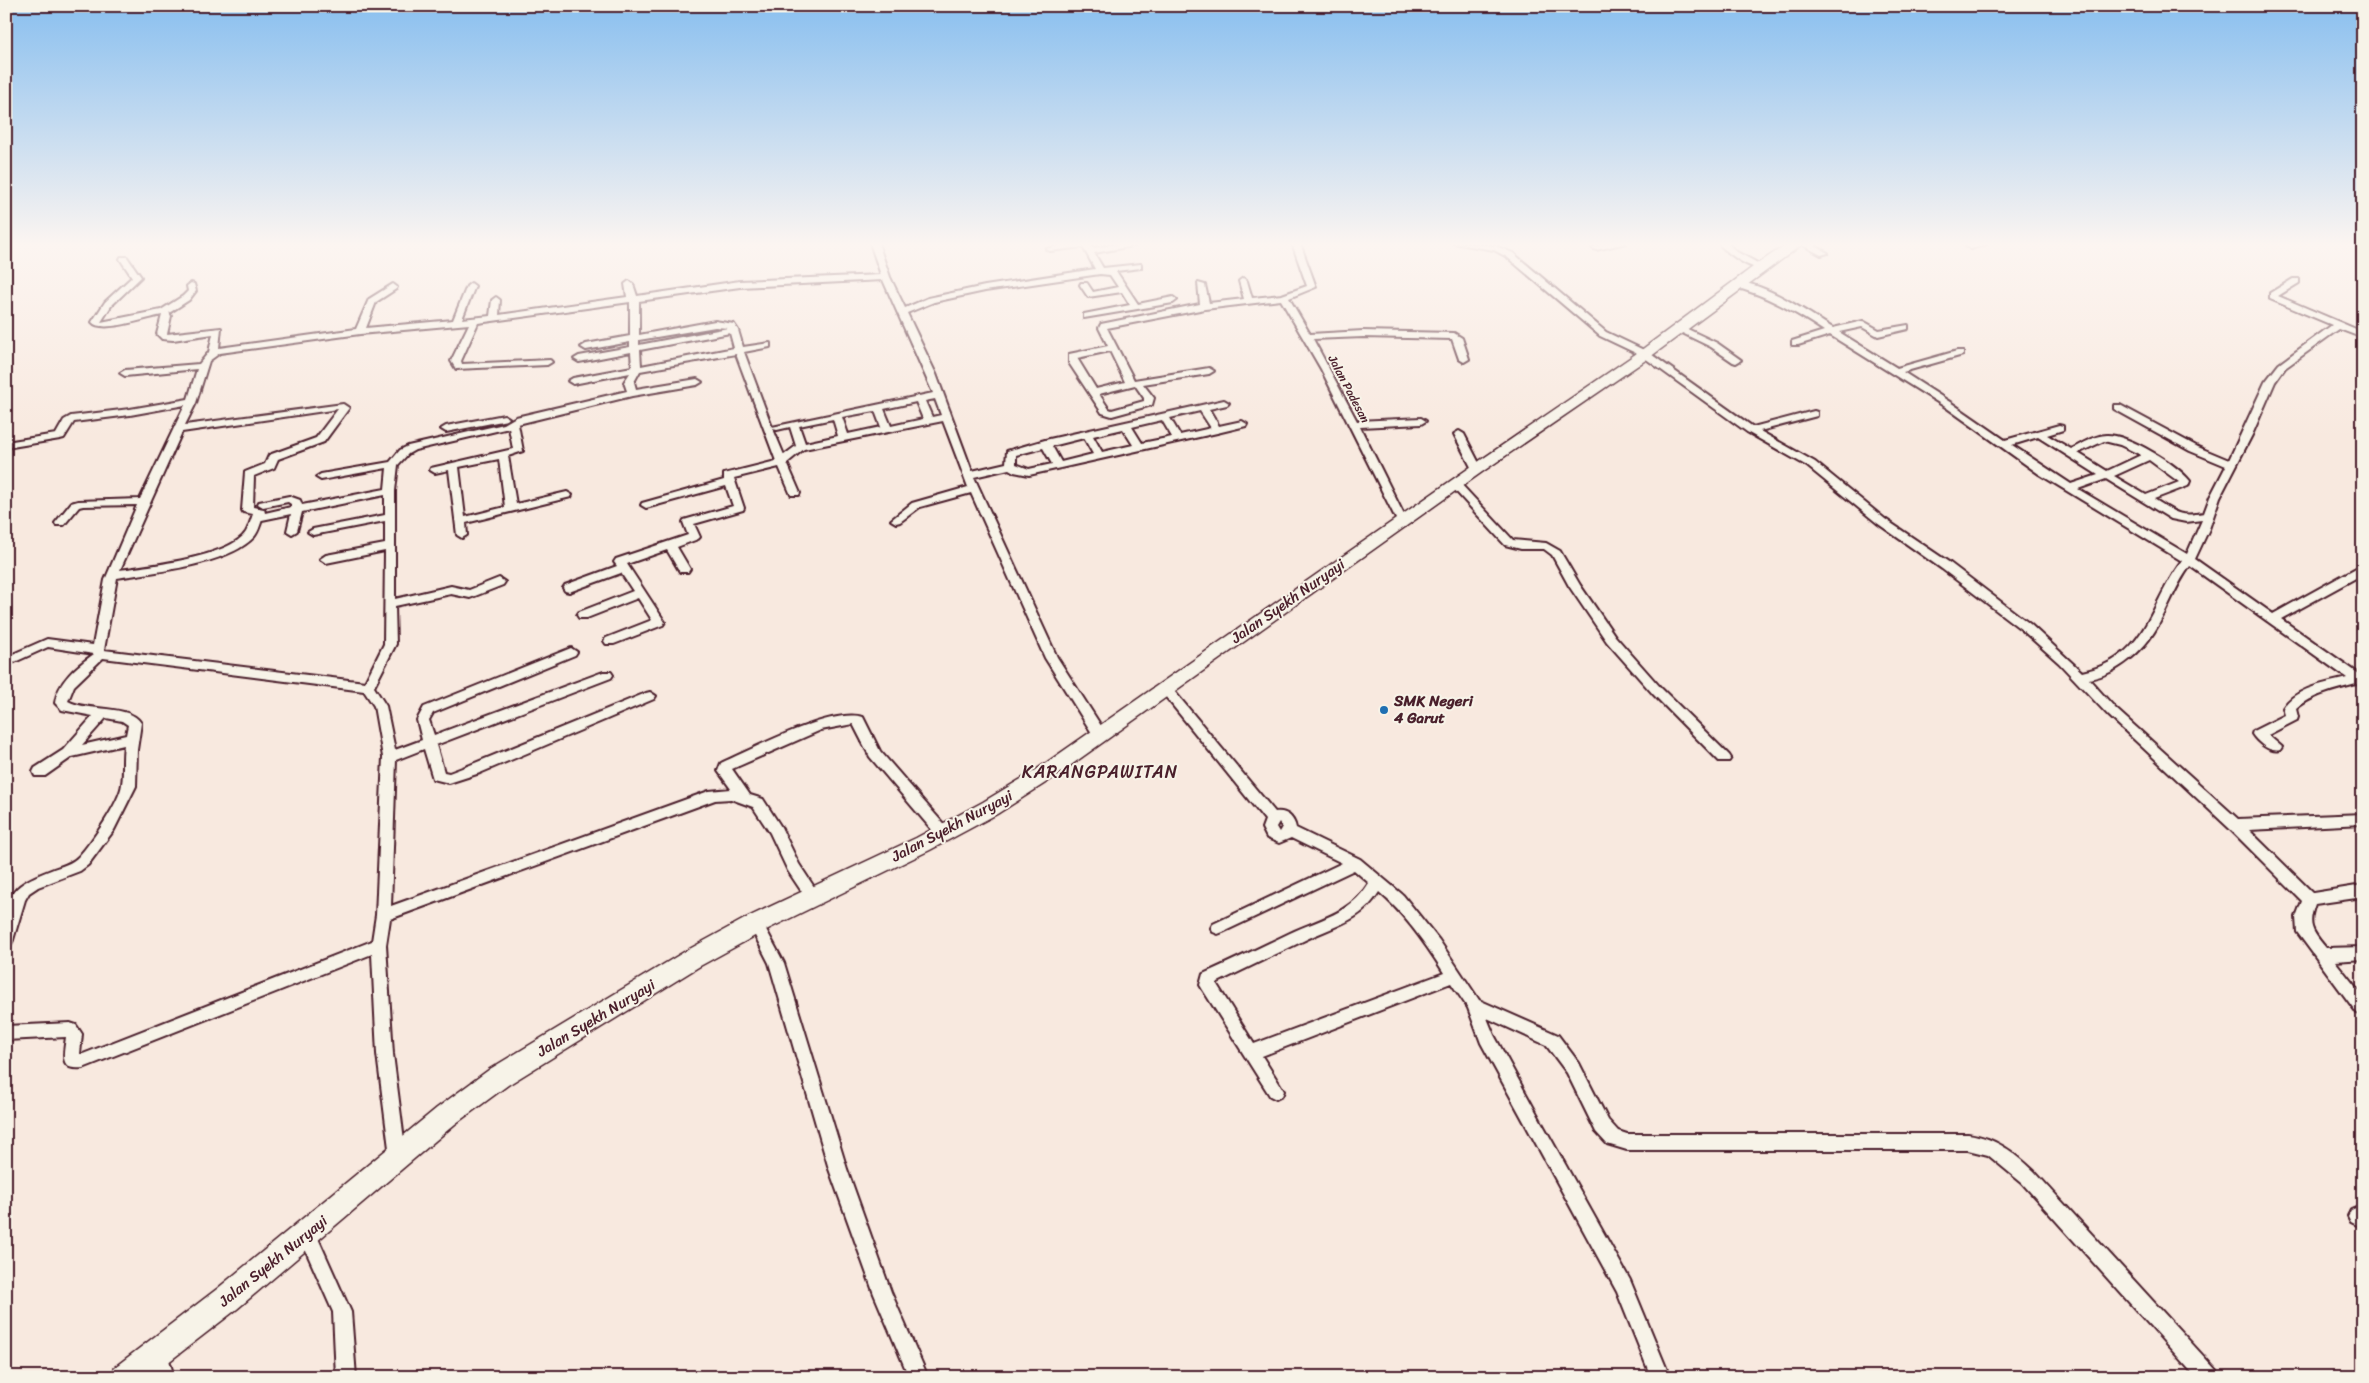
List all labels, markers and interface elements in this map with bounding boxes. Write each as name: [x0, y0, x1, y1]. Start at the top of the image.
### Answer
street label: Jalan Padesan: [1321, 350, 1376, 427]
street label: Jalan Syekh Nuryayi: [1225, 551, 1351, 651]
place label: SMK Negeri 4 Garut: [1393, 688, 1474, 731]
marker: SMK Negeri 4 Garut: [1378, 704, 1390, 716]
district label: KARANGPAWITAN: [1022, 756, 1178, 788]
street label: Jalan Syekh Nuryayi: [886, 783, 1018, 869]
street label: Jalan Syekh Nuryayi: [531, 972, 661, 1064]
street label: Jalan Syekh Nuryayi: [212, 1208, 334, 1314]

